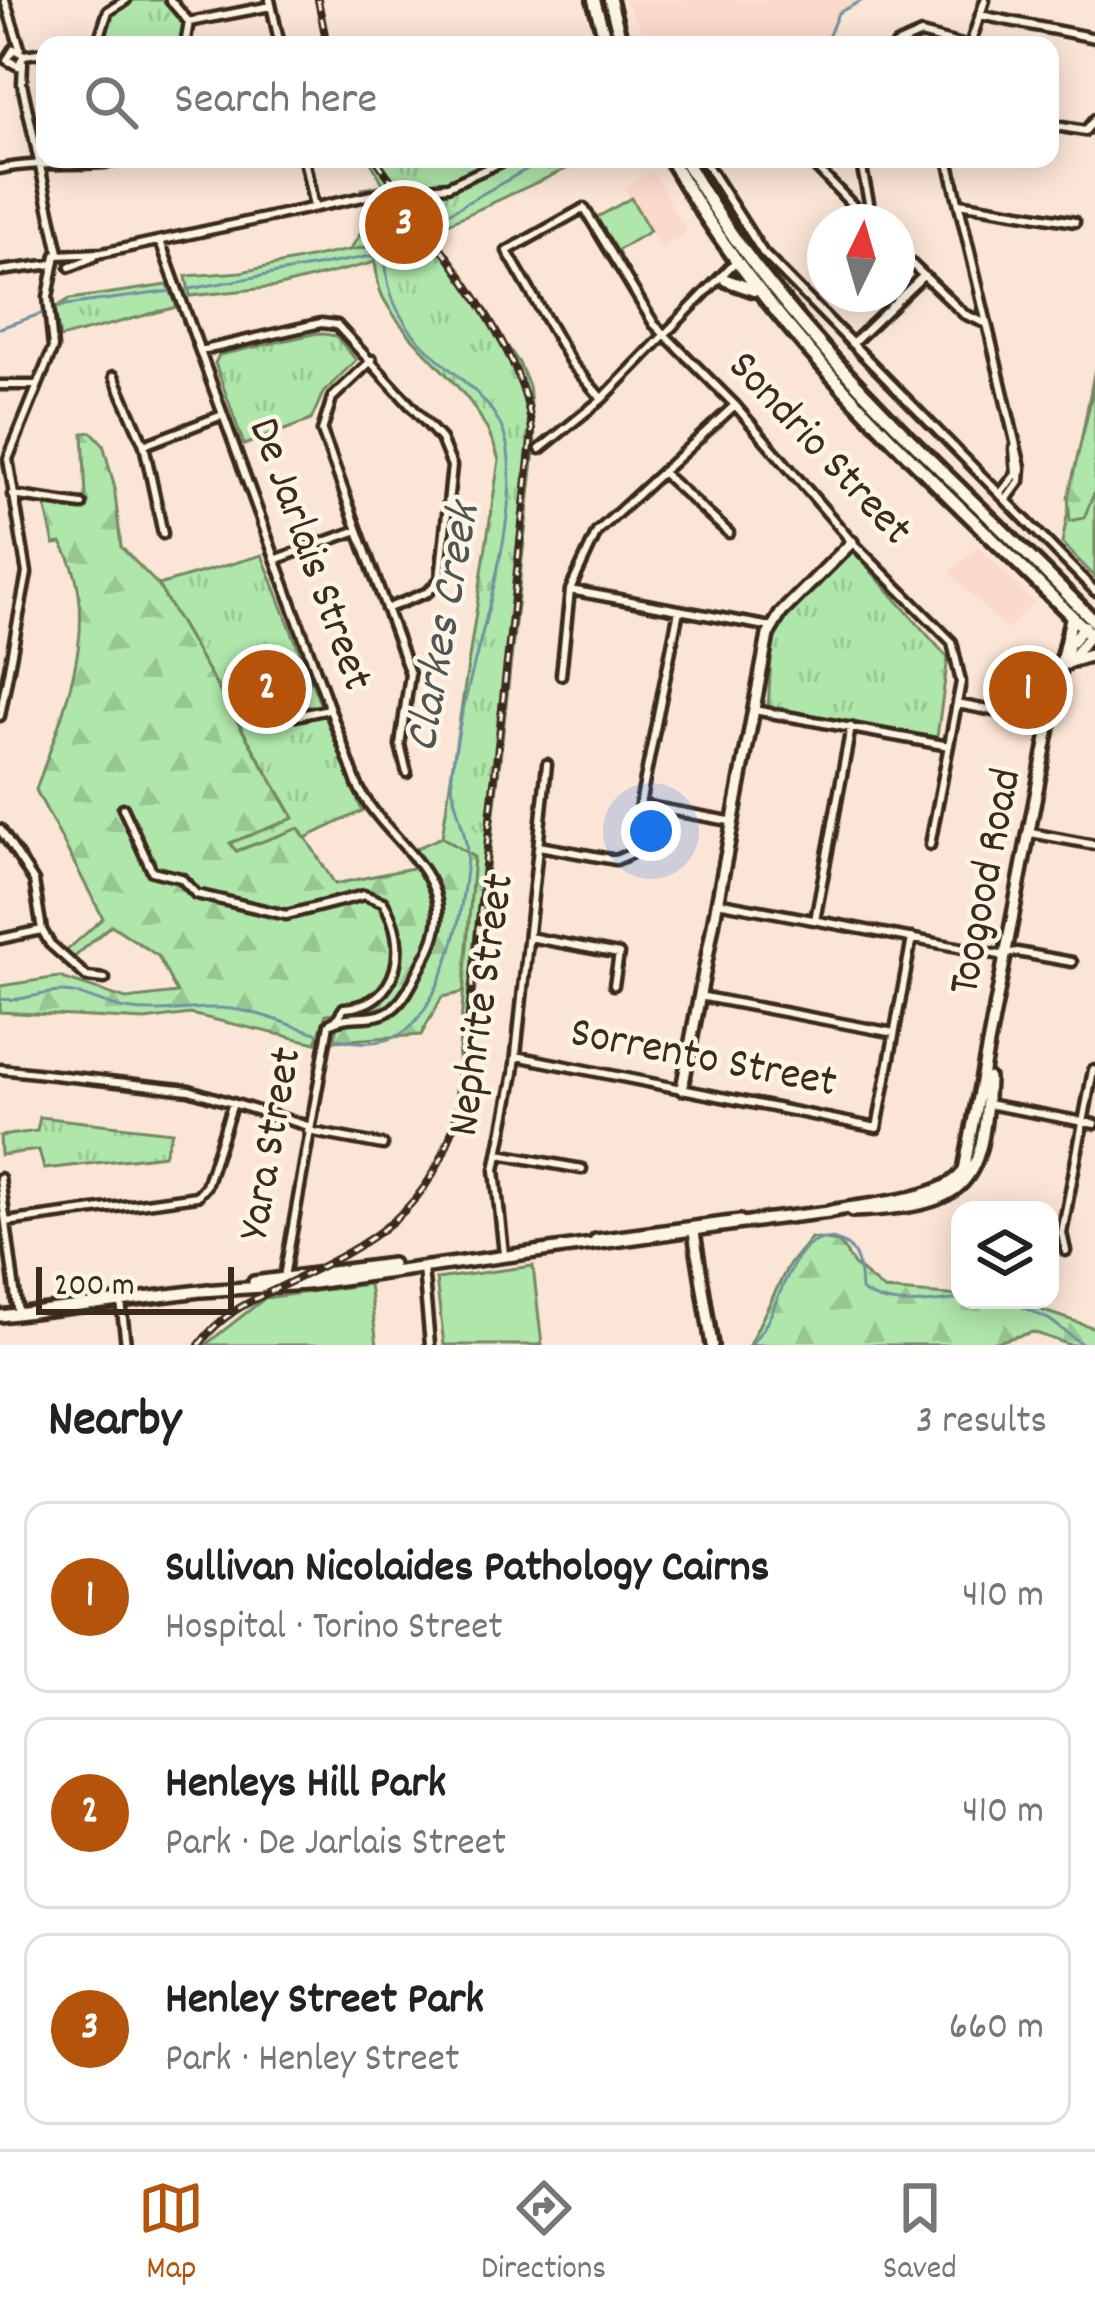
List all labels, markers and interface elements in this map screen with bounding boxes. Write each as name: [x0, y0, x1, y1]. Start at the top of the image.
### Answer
search box: [36, 36, 1059, 168]
icon: search: [78, 69, 144, 135]
text: Search here: [174, 70, 377, 134]
pin: 3: [365, 180, 443, 270]
north arrow: [807, 204, 915, 312]
street label: Sondrio Street: [711, 338, 925, 562]
street label: De Jarlais Street: [229, 410, 387, 700]
water label: Clarkes Creek: [390, 494, 503, 758]
pin: 2: [228, 644, 306, 734]
pin: 1: [989, 645, 1067, 735]
street label: Toogood Road: [935, 763, 1041, 1001]
your location: [621, 801, 681, 861]
street label: Nephrite Street: [434, 870, 534, 1140]
street label: Sorrento Street: [564, 1003, 842, 1117]
street label: Yara Street: [225, 1042, 321, 1246]
map controls: [951, 1201, 1059, 1309]
button: layers: [951, 1201, 1059, 1309]
scale bar: [36, 1261, 234, 1314]
text: 200 m: [54, 1264, 135, 1311]
text: Nearby: [48, 1387, 181, 1459]
text: 3 results: [916, 1396, 1047, 1451]
text: Sullivan Nicolaides Pathology Cairns: [165, 1538, 769, 1602]
text: 1: [86, 1570, 94, 1625]
text: 410 m: [962, 1570, 1044, 1625]
text: Hospital · Torino Street: [165, 1602, 503, 1657]
text: Henleys Hill Park: [165, 1754, 446, 1818]
text: 2: [81, 1786, 99, 1841]
text: 410 m: [962, 1786, 1044, 1841]
text: Park · De Jarlais Street: [165, 1818, 506, 1873]
text: Henley Street Park: [165, 1970, 484, 2034]
text: 3: [81, 2002, 99, 2057]
text: 660 m: [949, 2002, 1044, 2057]
text: Park · Henley Street: [165, 2034, 459, 2089]
tab: Map: [138, 2175, 204, 2294]
tab: Directions: [481, 2175, 606, 2294]
tab: Saved: [883, 2175, 957, 2294]

